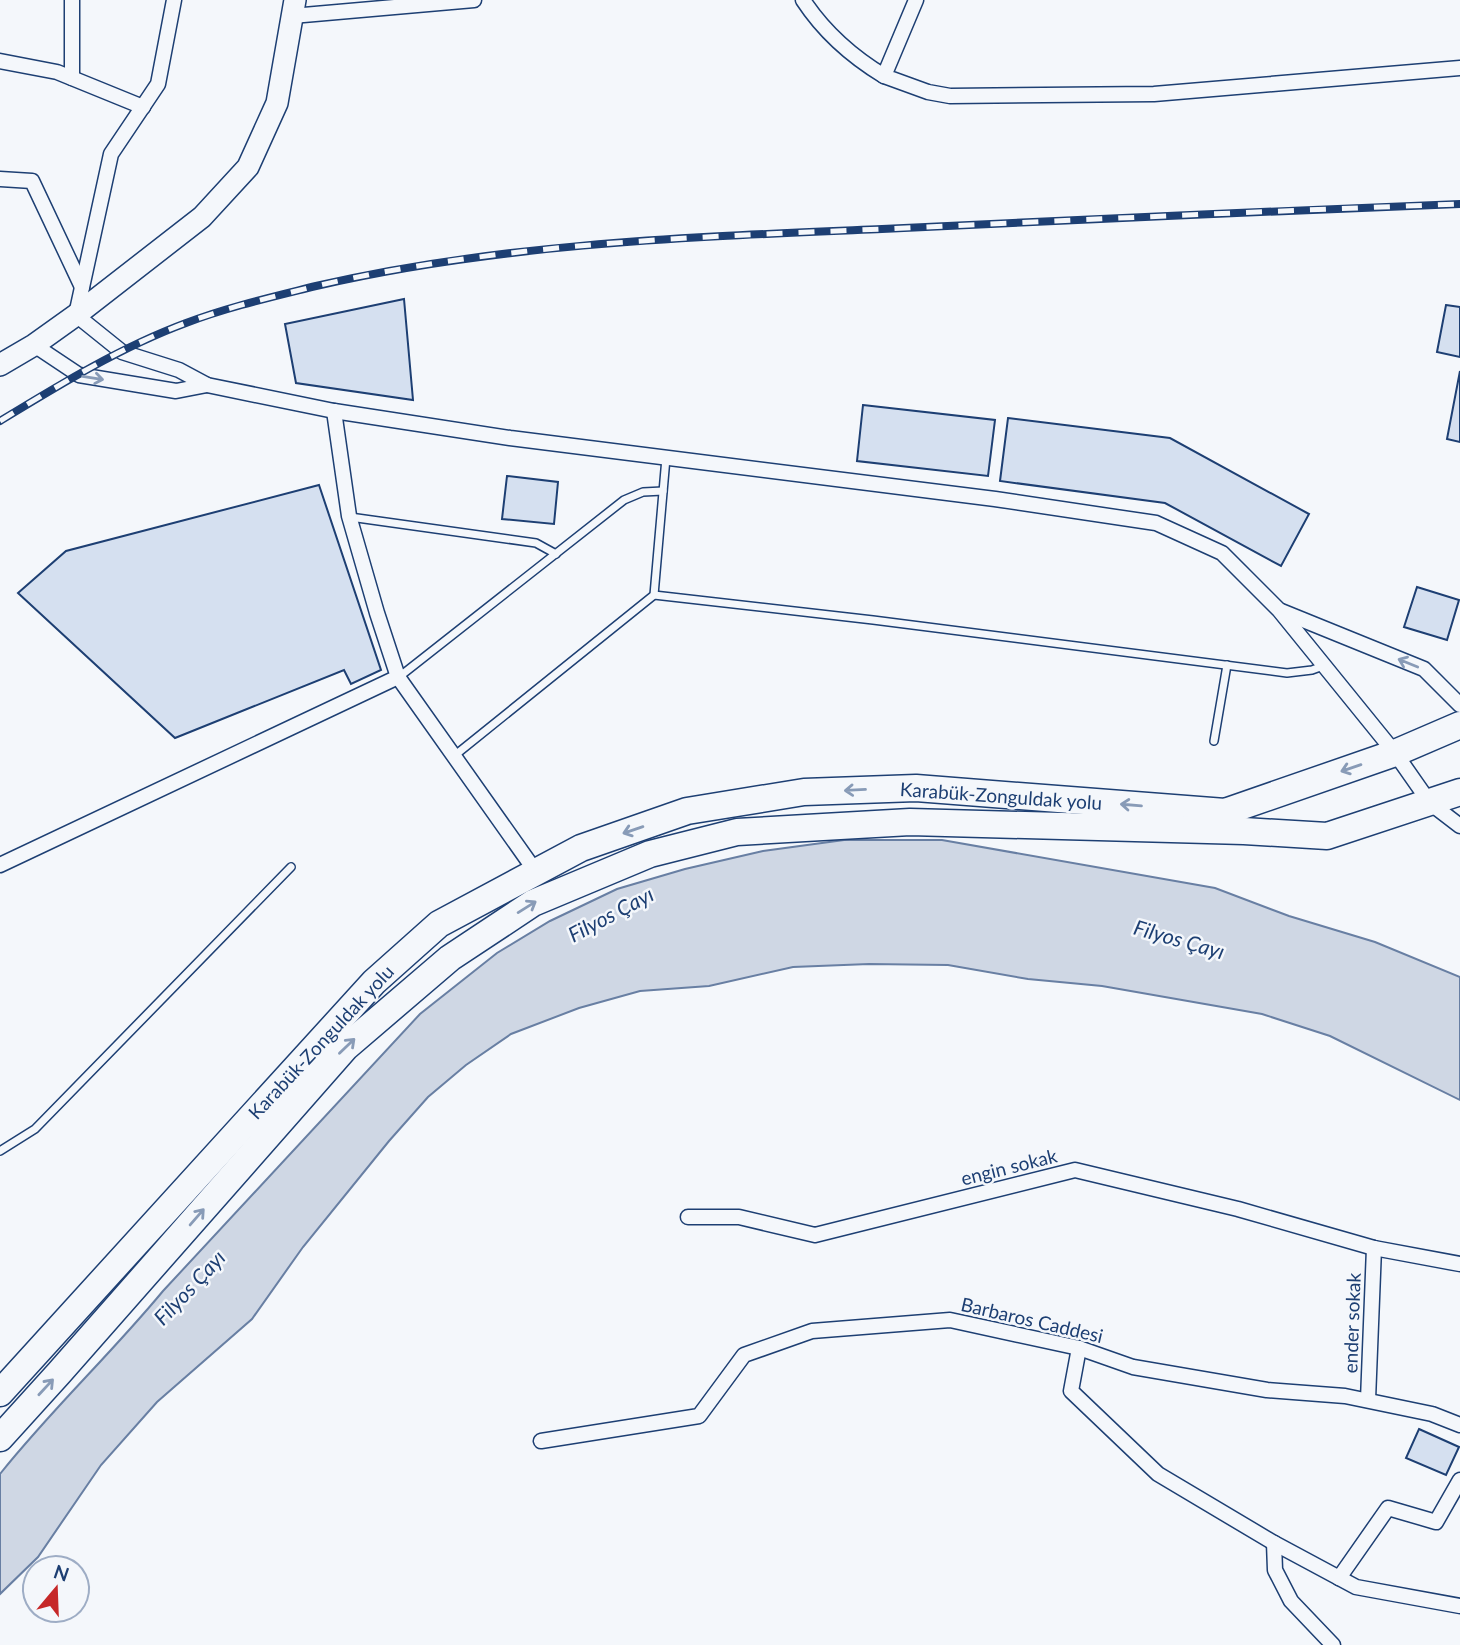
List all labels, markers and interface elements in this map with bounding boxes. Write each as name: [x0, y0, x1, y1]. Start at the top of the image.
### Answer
one-way arrow: [81, 372, 104, 385]
one-way arrow: [1397, 656, 1419, 669]
one-way arrow: [1340, 763, 1362, 775]
street label: Karabük-Zonguldak yolu: [899, 777, 1103, 814]
one-way arrow: [844, 784, 867, 797]
one-way arrow: [1120, 798, 1143, 811]
one-way arrow: [622, 825, 644, 837]
water label: Filyos Çayı: [563, 881, 657, 947]
one-way arrow: [516, 900, 536, 914]
water label: Filyos Çayı: [1131, 914, 1228, 963]
street label: Karabük-Zonguldak yolu: [243, 960, 398, 1124]
one-way arrow: [339, 1038, 356, 1055]
street label: engin sokak: [958, 1143, 1060, 1190]
one-way arrow: [189, 1208, 205, 1226]
water label: Filyos Çayı: [148, 1244, 230, 1330]
street label: ender sokak: [1338, 1272, 1365, 1374]
street label: Barbaros Caddesi: [959, 1292, 1105, 1347]
one-way arrow: [38, 1379, 55, 1396]
north arrow: [21, 1554, 91, 1624]
text: N: [51, 1559, 72, 1586]

